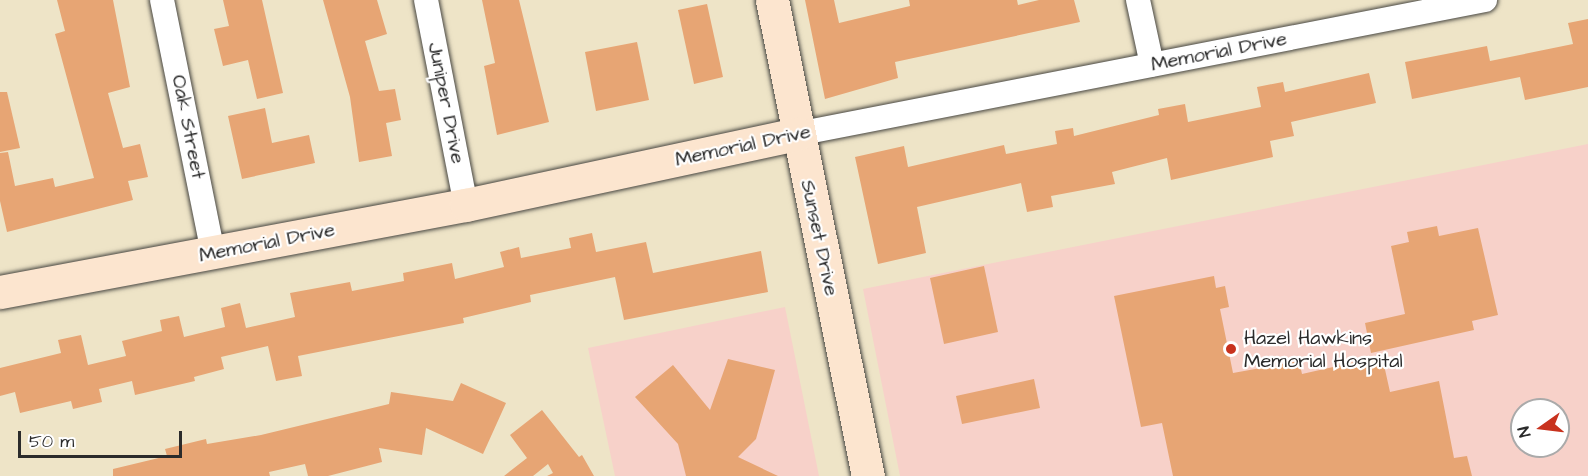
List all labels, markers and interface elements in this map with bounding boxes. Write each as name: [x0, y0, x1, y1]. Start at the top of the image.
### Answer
street label: Memorial Drive: [1149, 27, 1289, 77]
street label: Juniper Drive: [422, 40, 470, 166]
street label: Oak Street: [166, 73, 210, 181]
street label: Memorial Drive: [673, 120, 813, 172]
street label: Sunset Drive: [795, 178, 843, 298]
street label: Memorial Drive: [197, 218, 337, 268]
place label: Hazel Hawkins Memorial Hospital: [1244, 326, 1403, 373]
marker: Hazel Hawkins Memorial Hospital: [1222, 340, 1240, 358]
north arrow: [1510, 398, 1570, 458]
scale bar: [21, 419, 184, 457]
text: N: [1513, 424, 1536, 439]
text: 50 m: [29, 429, 74, 454]

